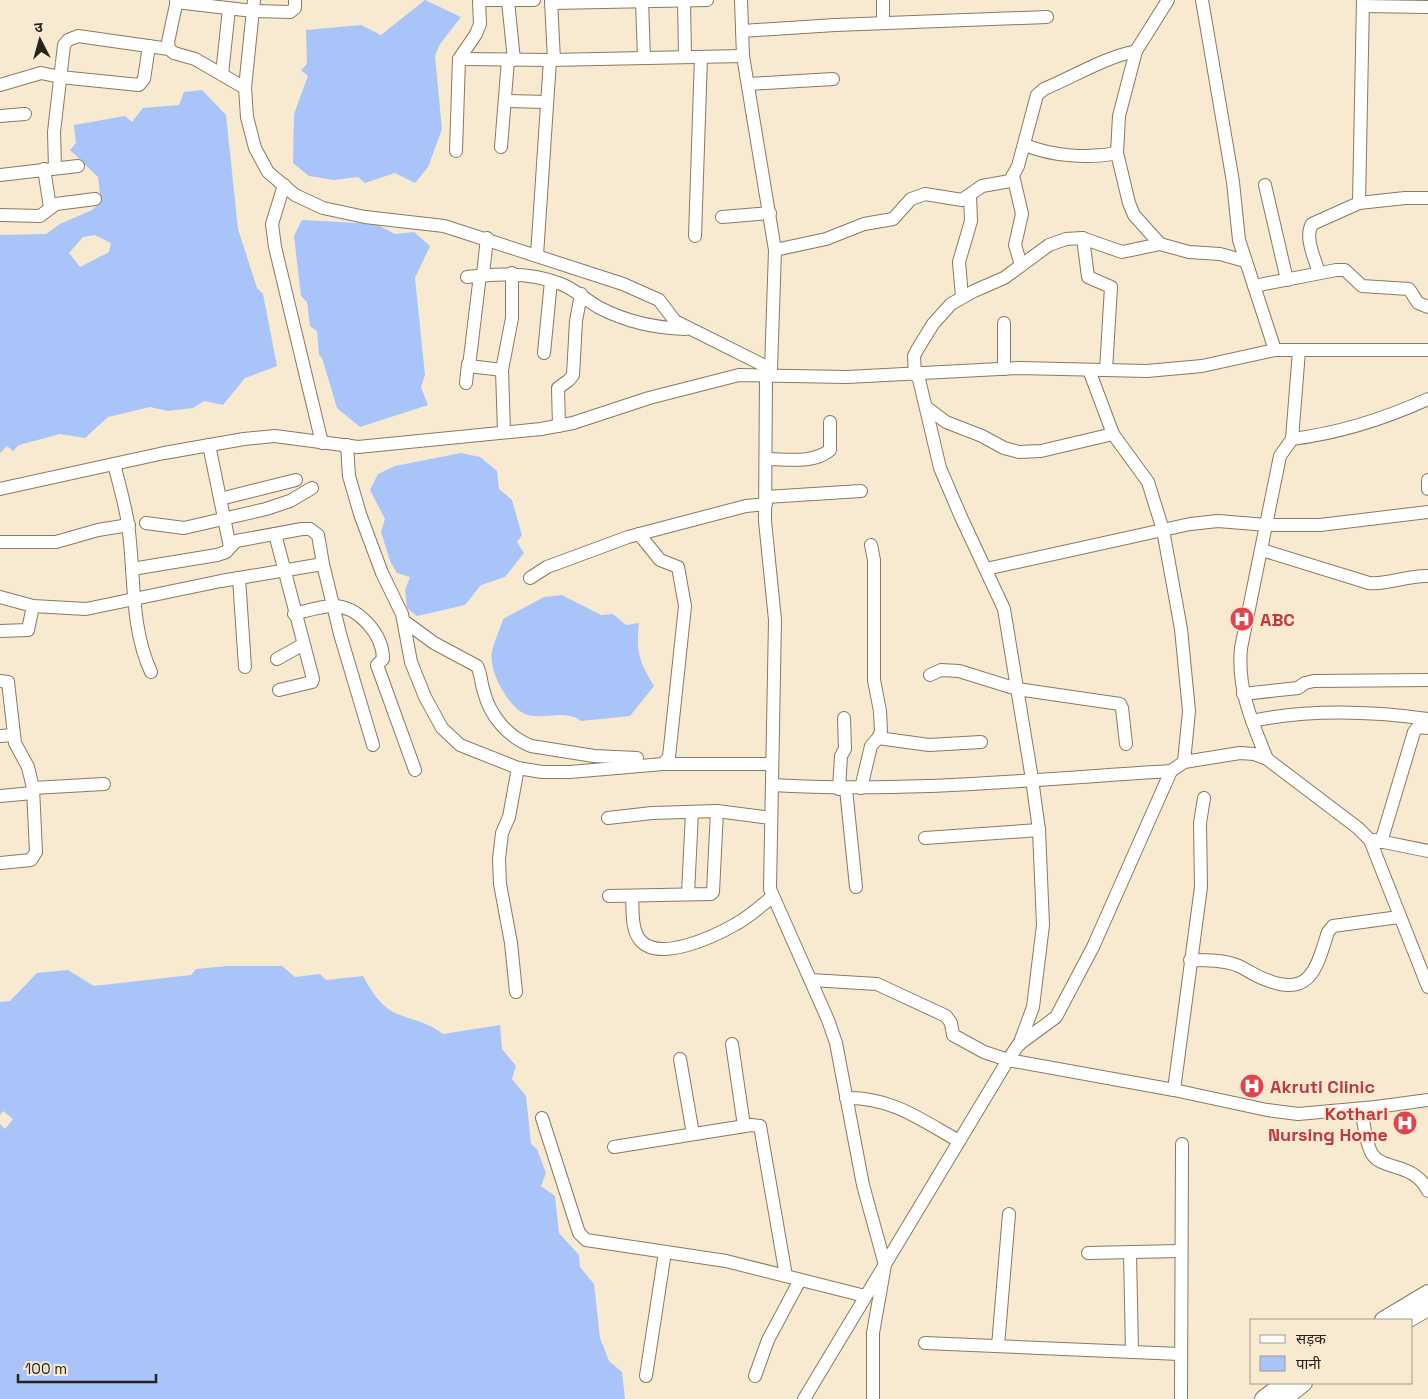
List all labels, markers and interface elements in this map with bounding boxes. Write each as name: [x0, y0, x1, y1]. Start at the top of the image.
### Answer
north arrow: [15, 15, 65, 65]
text: उ: [34, 18, 44, 36]
hospital icon: ABC: [1229, 606, 1255, 632]
place label: ABC: [1260, 608, 1295, 631]
hospital icon: Akruti Clinic: [1239, 1073, 1265, 1099]
place label: Akruti Clinic: [1270, 1075, 1375, 1098]
place label: Kothari Nursing Home: [1268, 1102, 1388, 1146]
hospital icon: Kothari Nursing Home: [1392, 1110, 1418, 1136]
legend: [1250, 1319, 1413, 1384]
text: सड़क: [1296, 1329, 1326, 1348]
scale bar: [18, 1352, 155, 1384]
text: पानी: [1296, 1354, 1322, 1373]
text: 100 m: [25, 1359, 67, 1378]

